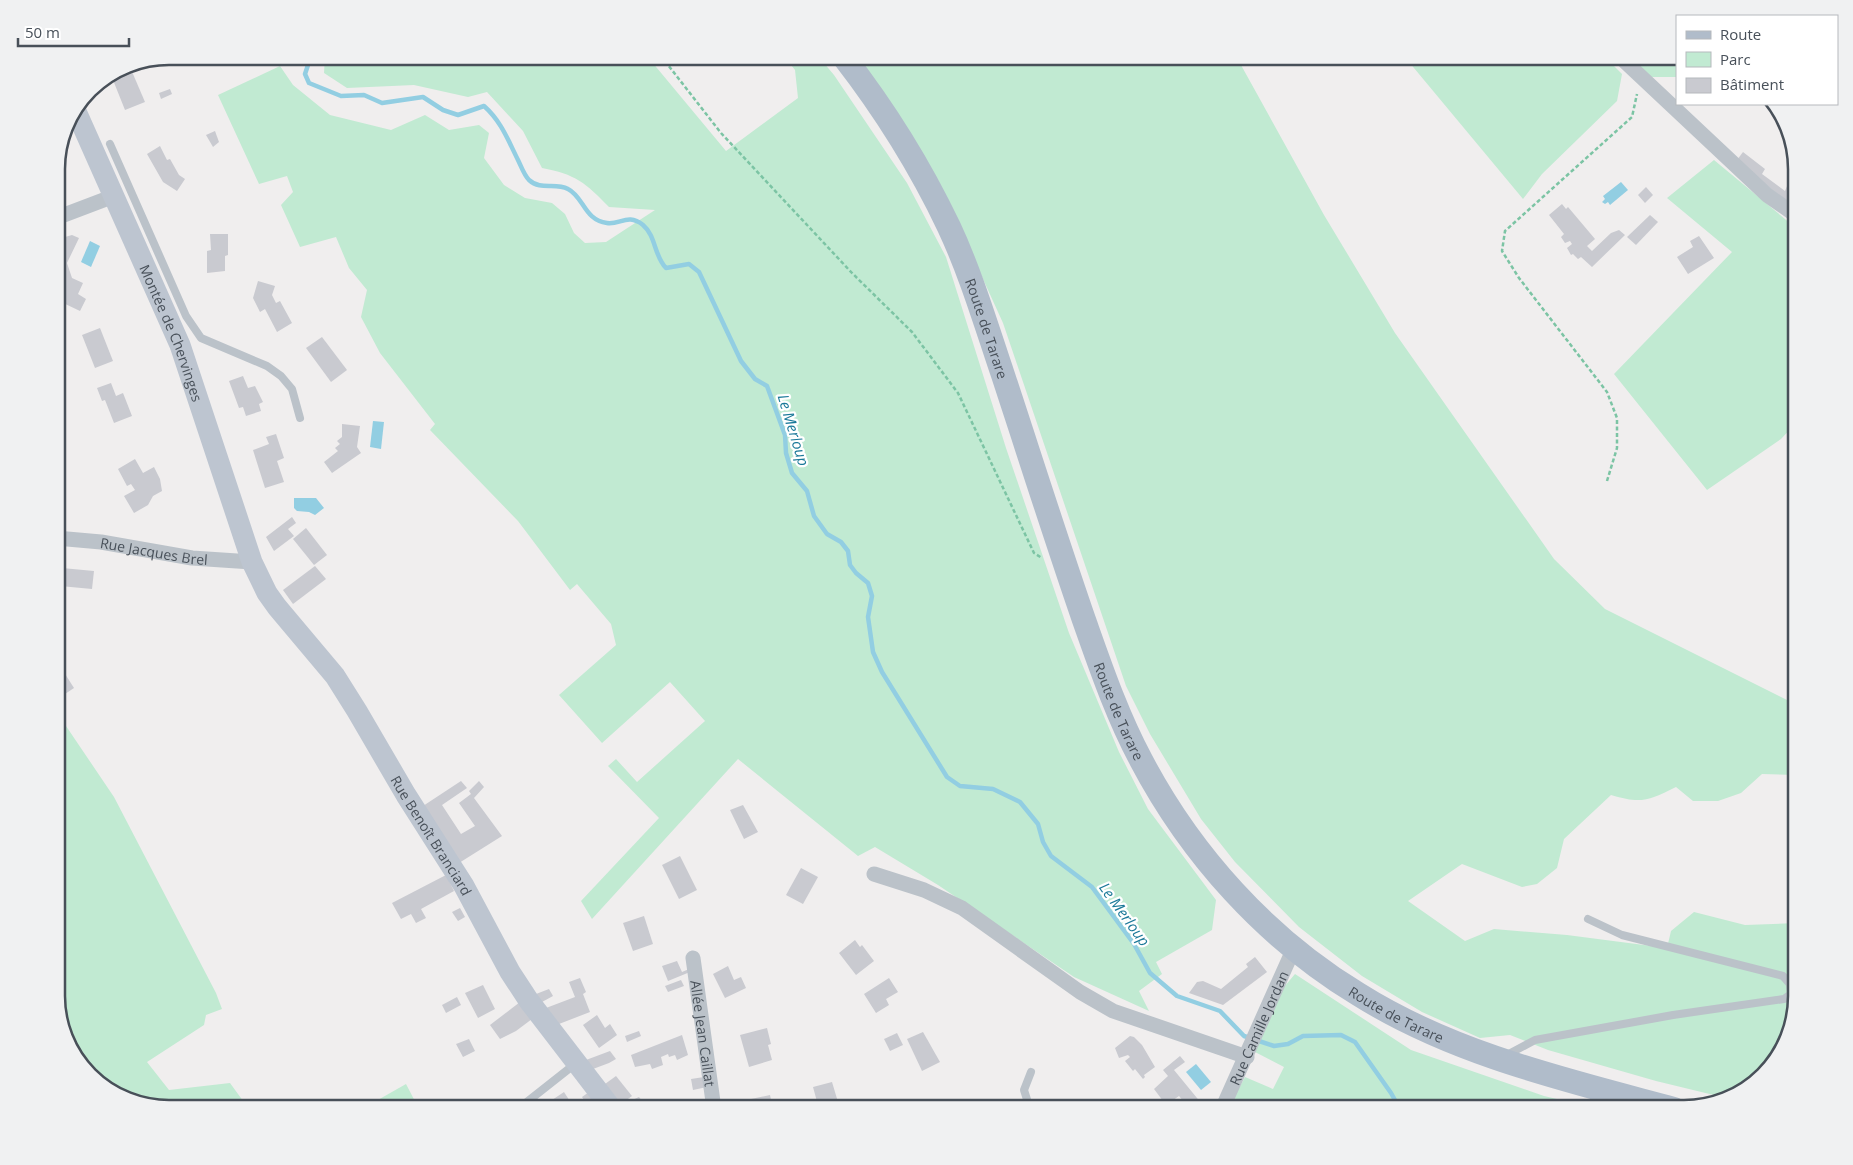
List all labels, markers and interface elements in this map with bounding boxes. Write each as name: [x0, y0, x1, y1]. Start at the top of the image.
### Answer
scale bar: [18, 15, 129, 47]
legend: [1676, 15, 1838, 105]
text: 50 m: [25, 22, 60, 42]
text: Route: [1720, 24, 1761, 44]
text: Parc: [1720, 49, 1751, 69]
text: Bâtiment: [1720, 74, 1784, 94]
street label: Montée de Chervinges: [136, 261, 208, 404]
street label: Route de Tarare: [961, 275, 1013, 381]
water label: Le Merloup: [774, 392, 814, 468]
street label: Rue Jacques Brel: [99, 533, 208, 569]
street label: Route de Tarare: [1090, 660, 1149, 764]
street label: Rue Benoît Branciard: [387, 772, 477, 898]
water label: Le Merloup: [1095, 878, 1155, 950]
street label: Rue Camille Jordan: [1224, 968, 1292, 1088]
street label: Allée Jean Caillat: [687, 979, 720, 1088]
street label: Route de Tarare: [1345, 981, 1447, 1047]

